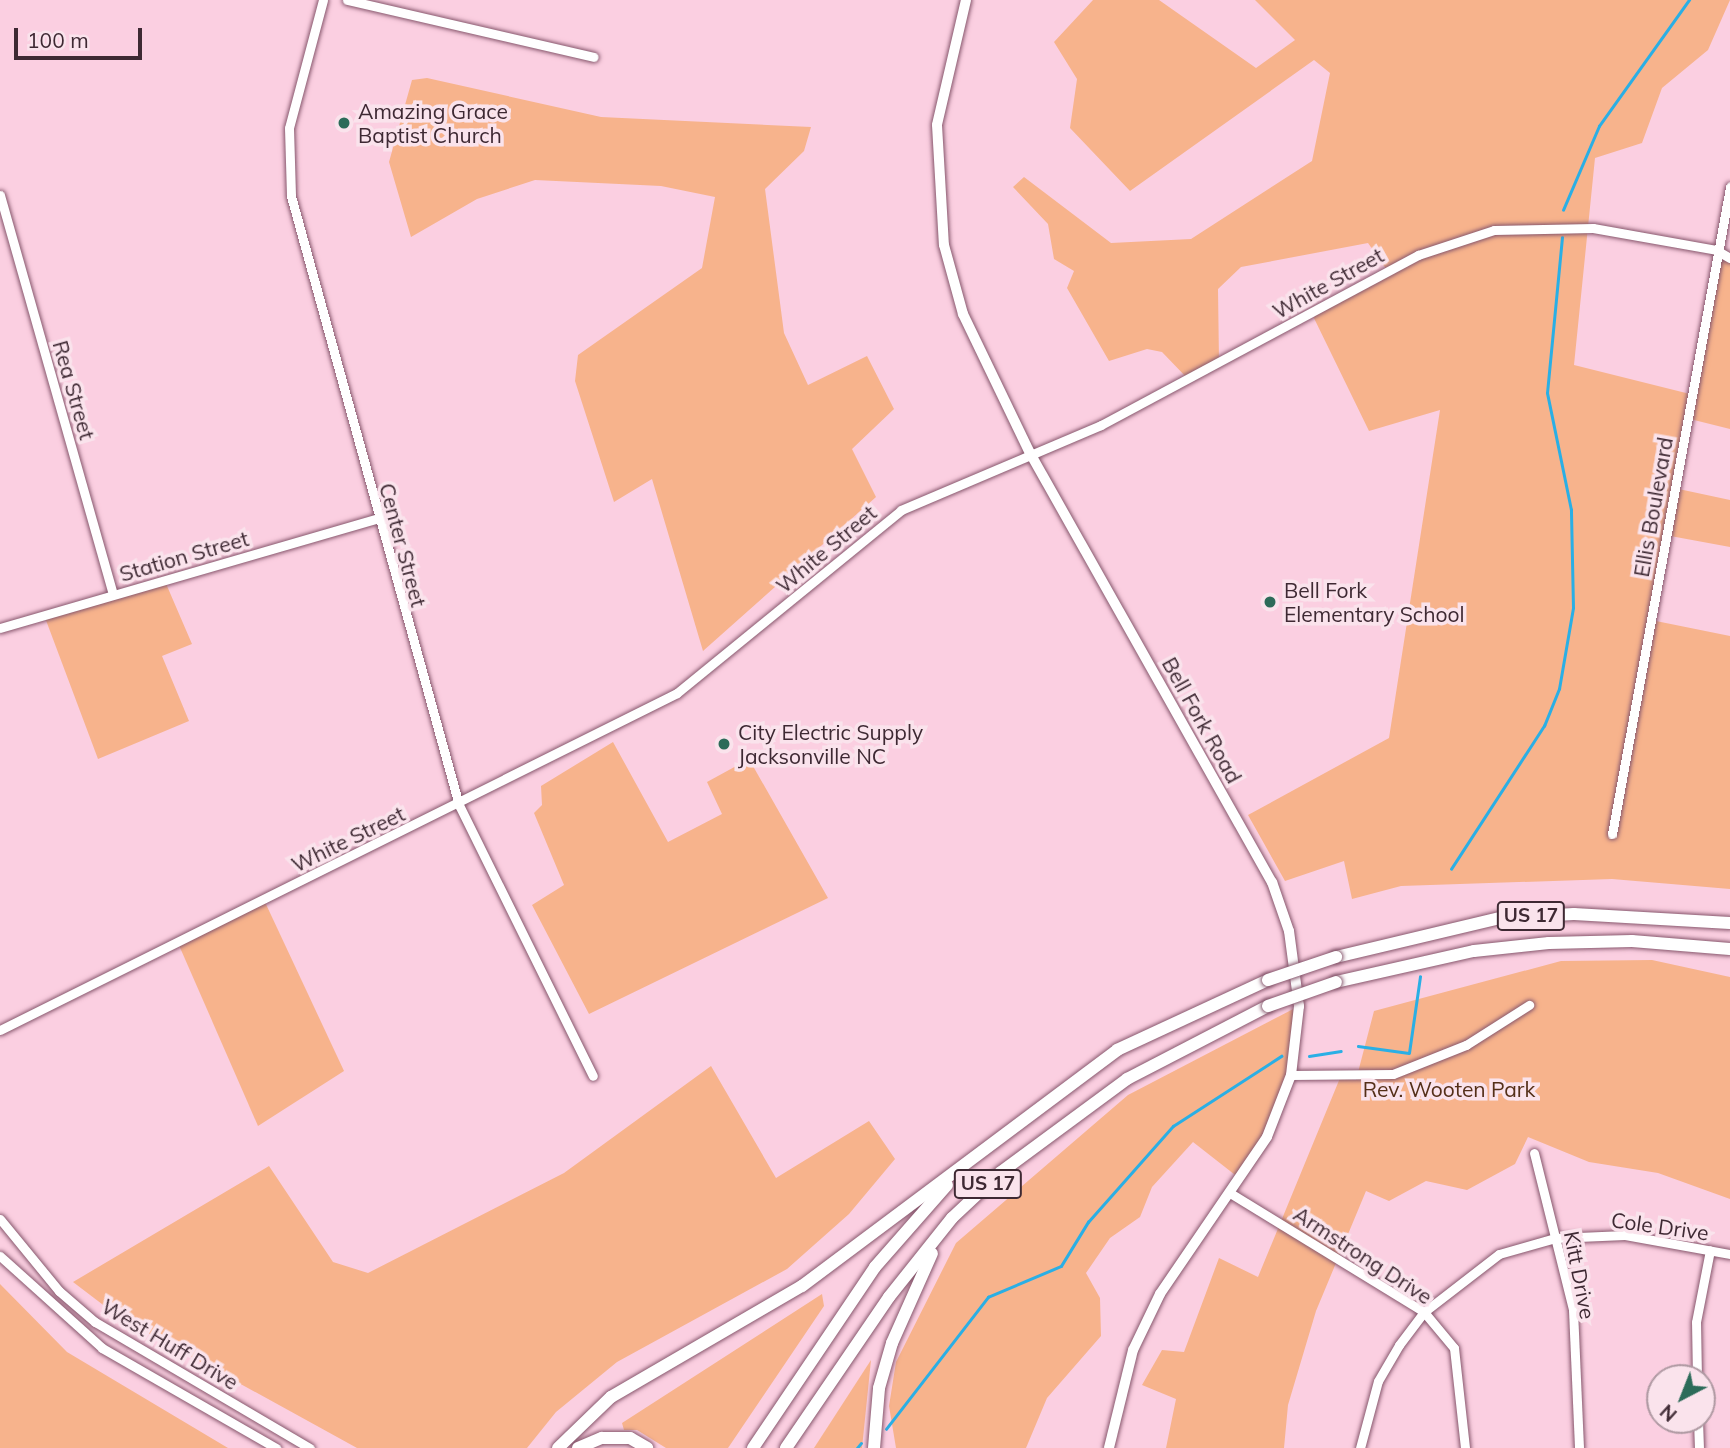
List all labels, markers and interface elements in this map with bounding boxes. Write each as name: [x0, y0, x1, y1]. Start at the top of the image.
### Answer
scale bar: [18, 14, 145, 58]
text: 100 m: [27, 27, 89, 53]
place label: Amazing Grace Baptist Church: [358, 98, 508, 148]
marker: Amazing Grace Baptist Church: [336, 115, 352, 131]
street label: White Street: [1268, 242, 1388, 324]
street label: Rea Street: [48, 338, 100, 442]
street label: Ellis Boulevard: [1628, 435, 1678, 579]
street label: Center Street: [374, 480, 432, 610]
street label: White Street: [771, 500, 881, 598]
street label: Station Street: [117, 526, 251, 586]
place label: Bell Fork Elementary School: [1284, 577, 1465, 627]
marker: Bell Fork Elementary School: [1262, 594, 1278, 610]
street label: Bell Fork Road: [1157, 653, 1247, 787]
place label: City Electric Supply Jacksonville NC: [738, 719, 923, 769]
marker: City Electric Supply Jacksonville NC: [716, 736, 732, 752]
street label: White Street: [287, 801, 409, 877]
road number: US 17: [1496, 900, 1566, 932]
park label: Rev. Wooten Park: [1363, 1076, 1535, 1102]
road number: US 17: [953, 1168, 1023, 1200]
street label: Armstrong Drive: [1289, 1201, 1437, 1309]
street label: Cole Drive: [1610, 1207, 1710, 1245]
street label: Kitt Drive: [1559, 1229, 1601, 1321]
street label: West Huff Drive: [97, 1293, 243, 1395]
north arrow: [1646, 1364, 1716, 1434]
text: N: [1655, 1399, 1682, 1427]

